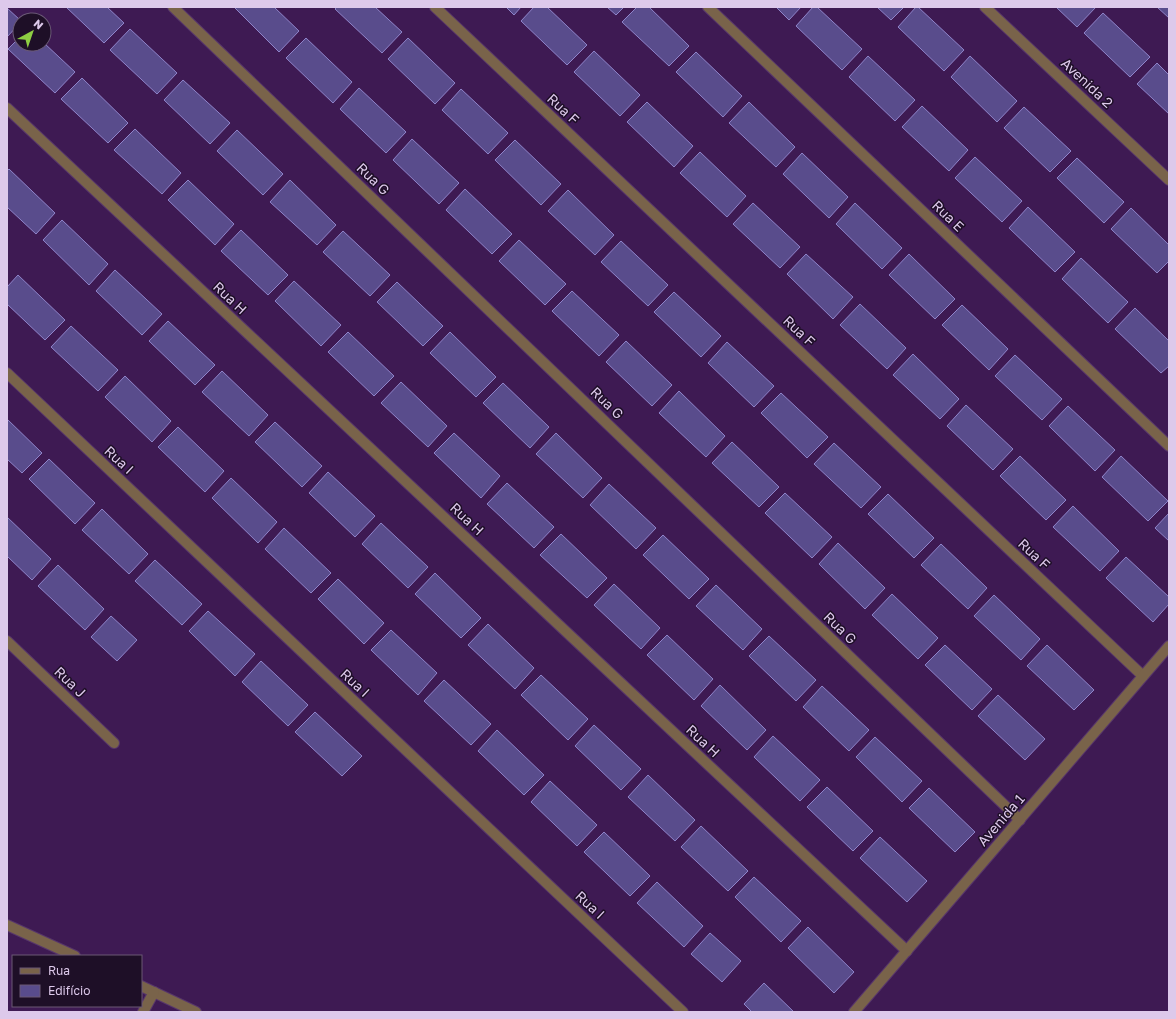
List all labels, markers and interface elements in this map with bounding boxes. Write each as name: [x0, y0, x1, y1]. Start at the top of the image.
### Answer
north arrow: [12, 12, 52, 52]
text: N: [31, 16, 46, 32]
street label: Avenida 2: [1058, 54, 1117, 111]
street label: Rua F: [544, 90, 583, 128]
street label: Rua G: [353, 159, 393, 198]
street label: Rua E: [929, 196, 968, 235]
street label: Rua H: [210, 278, 251, 317]
street label: Rua F: [780, 312, 819, 350]
street label: Rua G: [587, 383, 627, 422]
street label: Rua I: [101, 442, 137, 477]
street label: Rua H: [447, 499, 488, 538]
street label: Rua F: [1015, 535, 1054, 573]
street label: Rua G: [820, 608, 860, 647]
street label: Rua J: [51, 663, 90, 701]
street label: Rua I: [337, 665, 373, 700]
street label: Rua H: [683, 721, 724, 760]
street label: Avenida 1: [973, 790, 1028, 849]
street label: Rua I: [572, 887, 608, 922]
legend: [12, 955, 142, 1007]
text: Rua: [48, 963, 70, 978]
text: Edifício: [48, 983, 90, 998]

